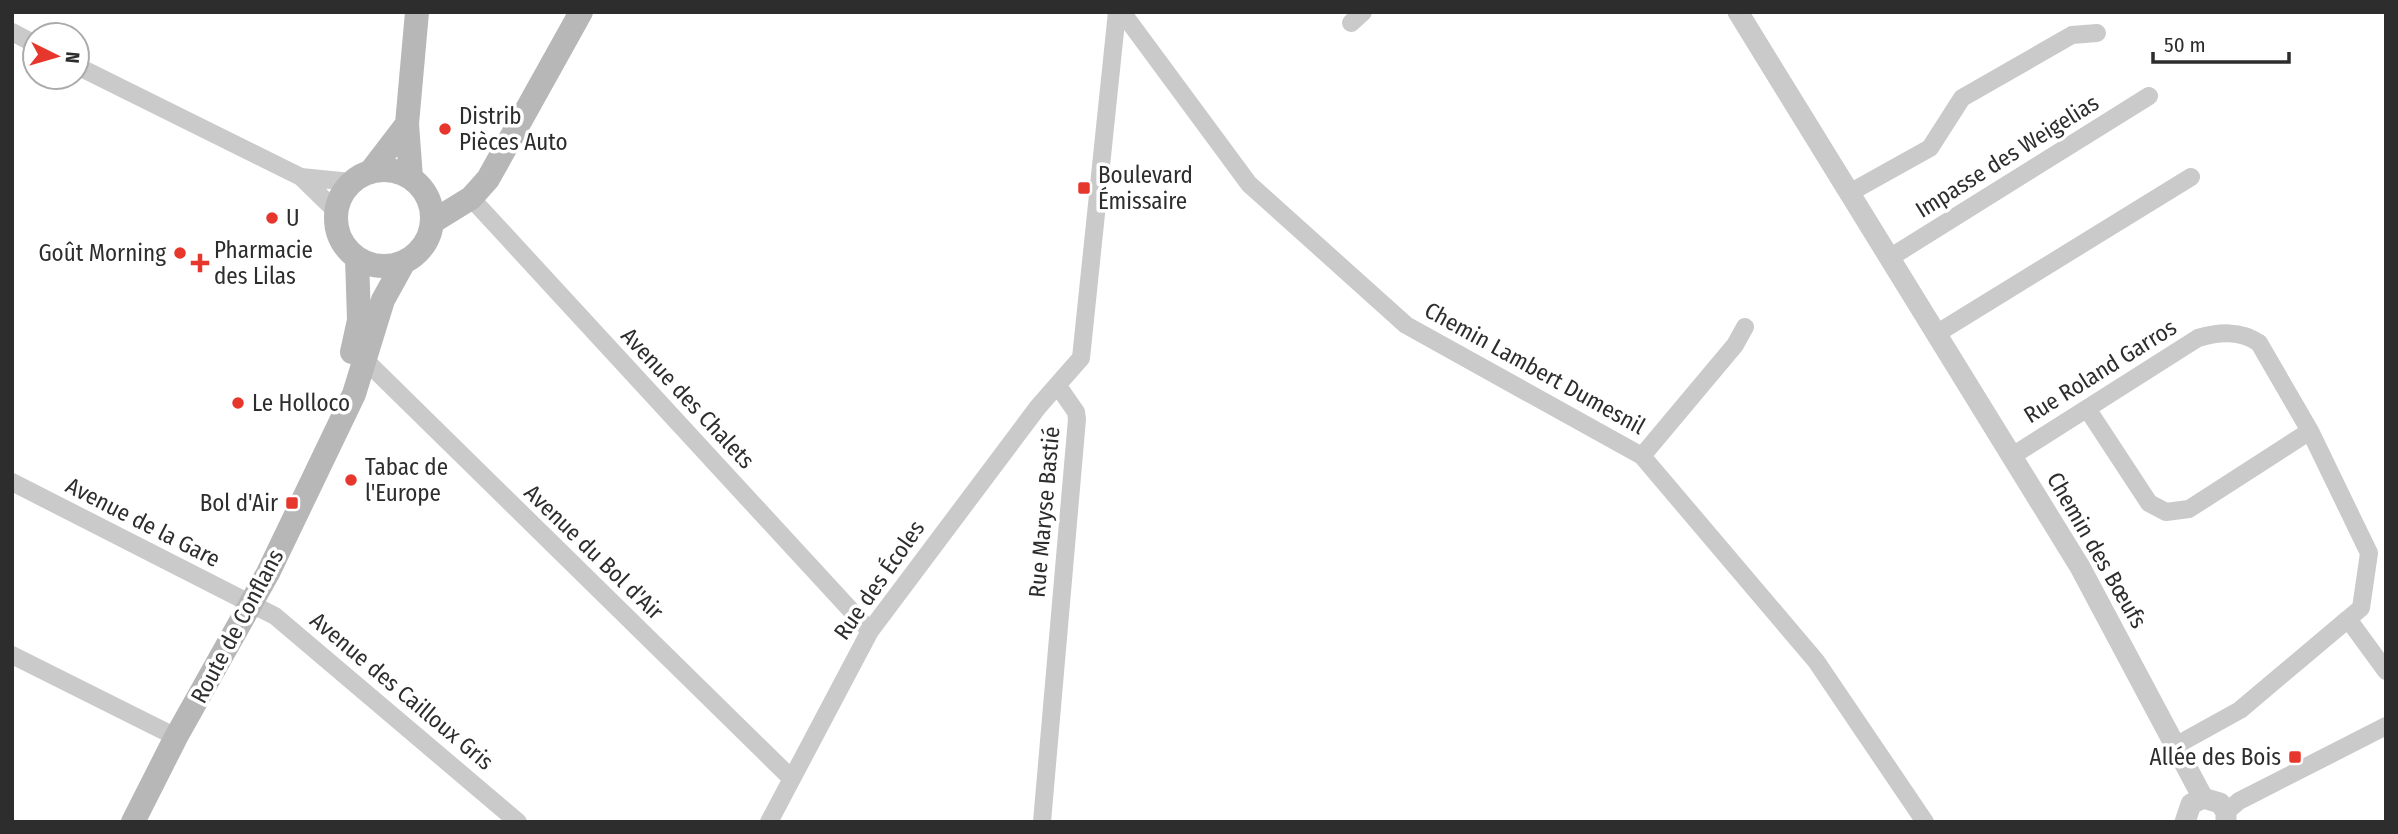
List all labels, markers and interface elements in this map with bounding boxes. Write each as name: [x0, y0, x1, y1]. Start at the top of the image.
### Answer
north arrow: [21, 21, 91, 91]
scale bar: [2153, 21, 2290, 65]
text: 50 m: [2164, 32, 2206, 58]
text: N: [60, 51, 84, 64]
street label: Impasse des Weigelias: [1910, 88, 2104, 224]
place label: Distrib Pièces Auto: [459, 102, 568, 156]
marker: Distrib Pièces Auto: [437, 121, 453, 137]
place label: Boulevard Émissaire: [1098, 161, 1193, 215]
marker: Boulevard Émissaire: [1076, 180, 1092, 196]
place label: U: [286, 204, 300, 232]
marker: U: [264, 210, 280, 226]
place label: Pharmacie des Lilas: [214, 236, 313, 290]
place label: Goût Morning: [38, 239, 166, 267]
marker: Goût Morning: [172, 245, 188, 261]
marker: Pharmacie des Lilas: [192, 255, 208, 271]
street label: Chemin Lambert Dumesnil: [1420, 296, 1650, 440]
street label: Rue Roland Garros: [2019, 313, 2182, 429]
street label: Avenue des Chalets: [615, 322, 761, 474]
place label: Le Holloco: [252, 389, 350, 417]
marker: Le Holloco: [230, 395, 246, 411]
street label: Rue Maryse Bastié: [1023, 425, 1065, 599]
place label: Tabac de l'Europe: [365, 453, 448, 507]
street label: Chemin des Bœufs: [2041, 467, 2153, 633]
street label: Avenue de la Gare: [61, 471, 225, 573]
marker: Tabac de l'Europe: [343, 472, 359, 488]
street label: Avenue du Bol d'Air: [519, 478, 669, 626]
place label: Bol d'Air: [200, 489, 278, 517]
marker: Bol d'Air: [284, 495, 300, 511]
street label: Rue des Écoles: [827, 514, 930, 645]
street label: Route de Conflans: [185, 544, 289, 708]
street label: Avenue des Cailloux Gris: [305, 606, 499, 776]
place label: Allée des Bois: [2150, 743, 2281, 771]
marker: Allée des Bois: [2287, 749, 2303, 765]

